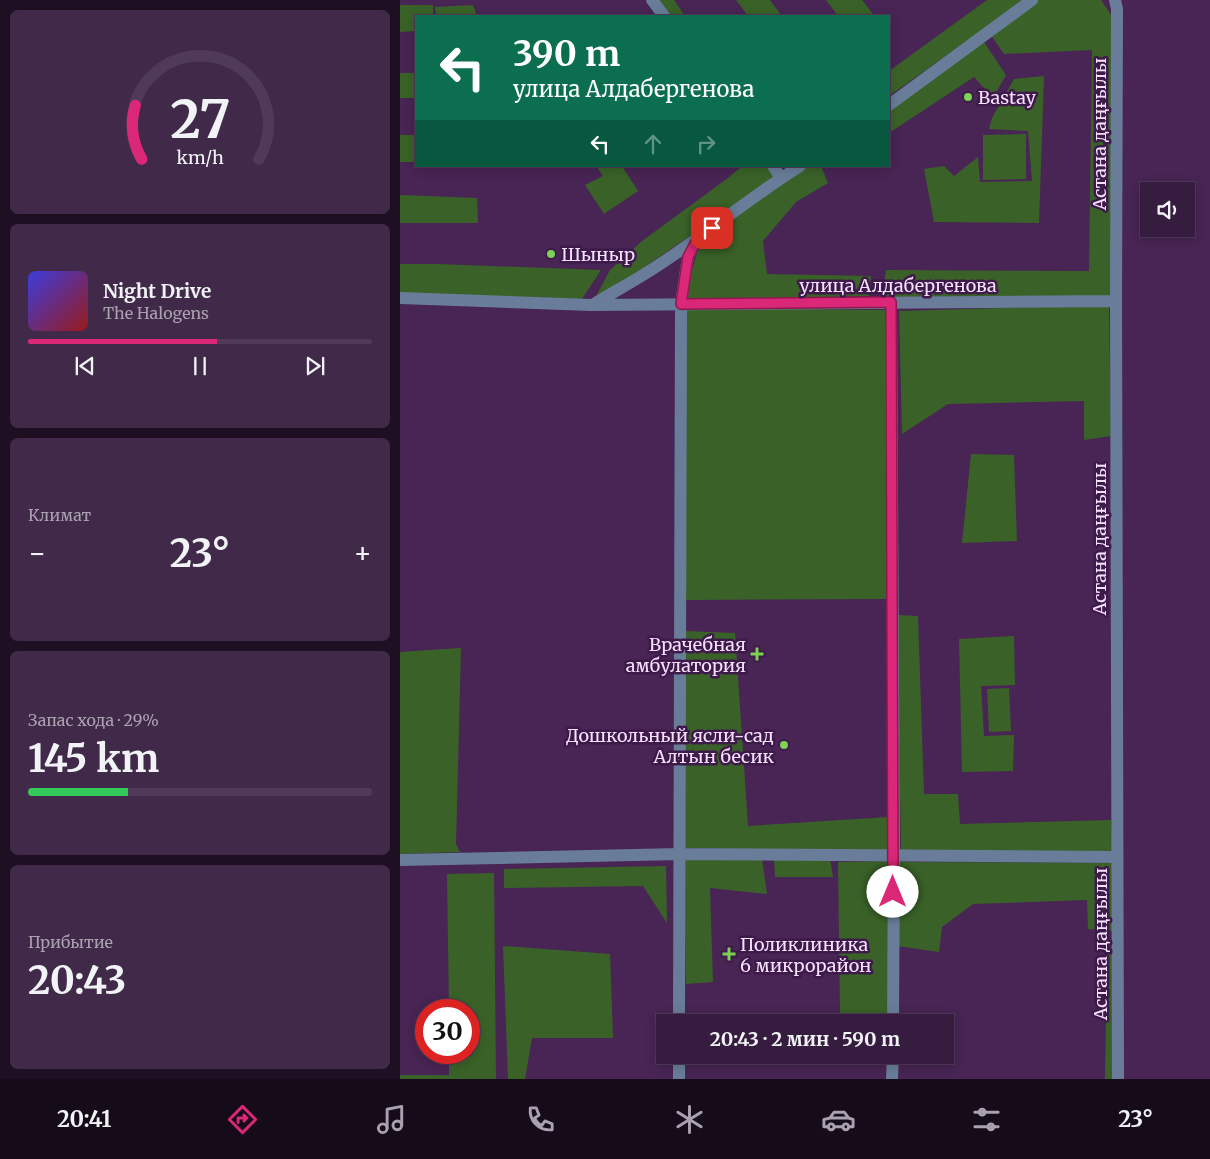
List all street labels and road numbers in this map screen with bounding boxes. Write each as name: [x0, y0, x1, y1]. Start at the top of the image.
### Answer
street label: Астана даңғылы: [1088, 58, 1111, 211]
street label: улица Алдабергенова: [799, 274, 997, 297]
street label: Астана даңғылы: [1088, 463, 1111, 616]
street label: Астана даңғылы: [1089, 868, 1112, 1021]

